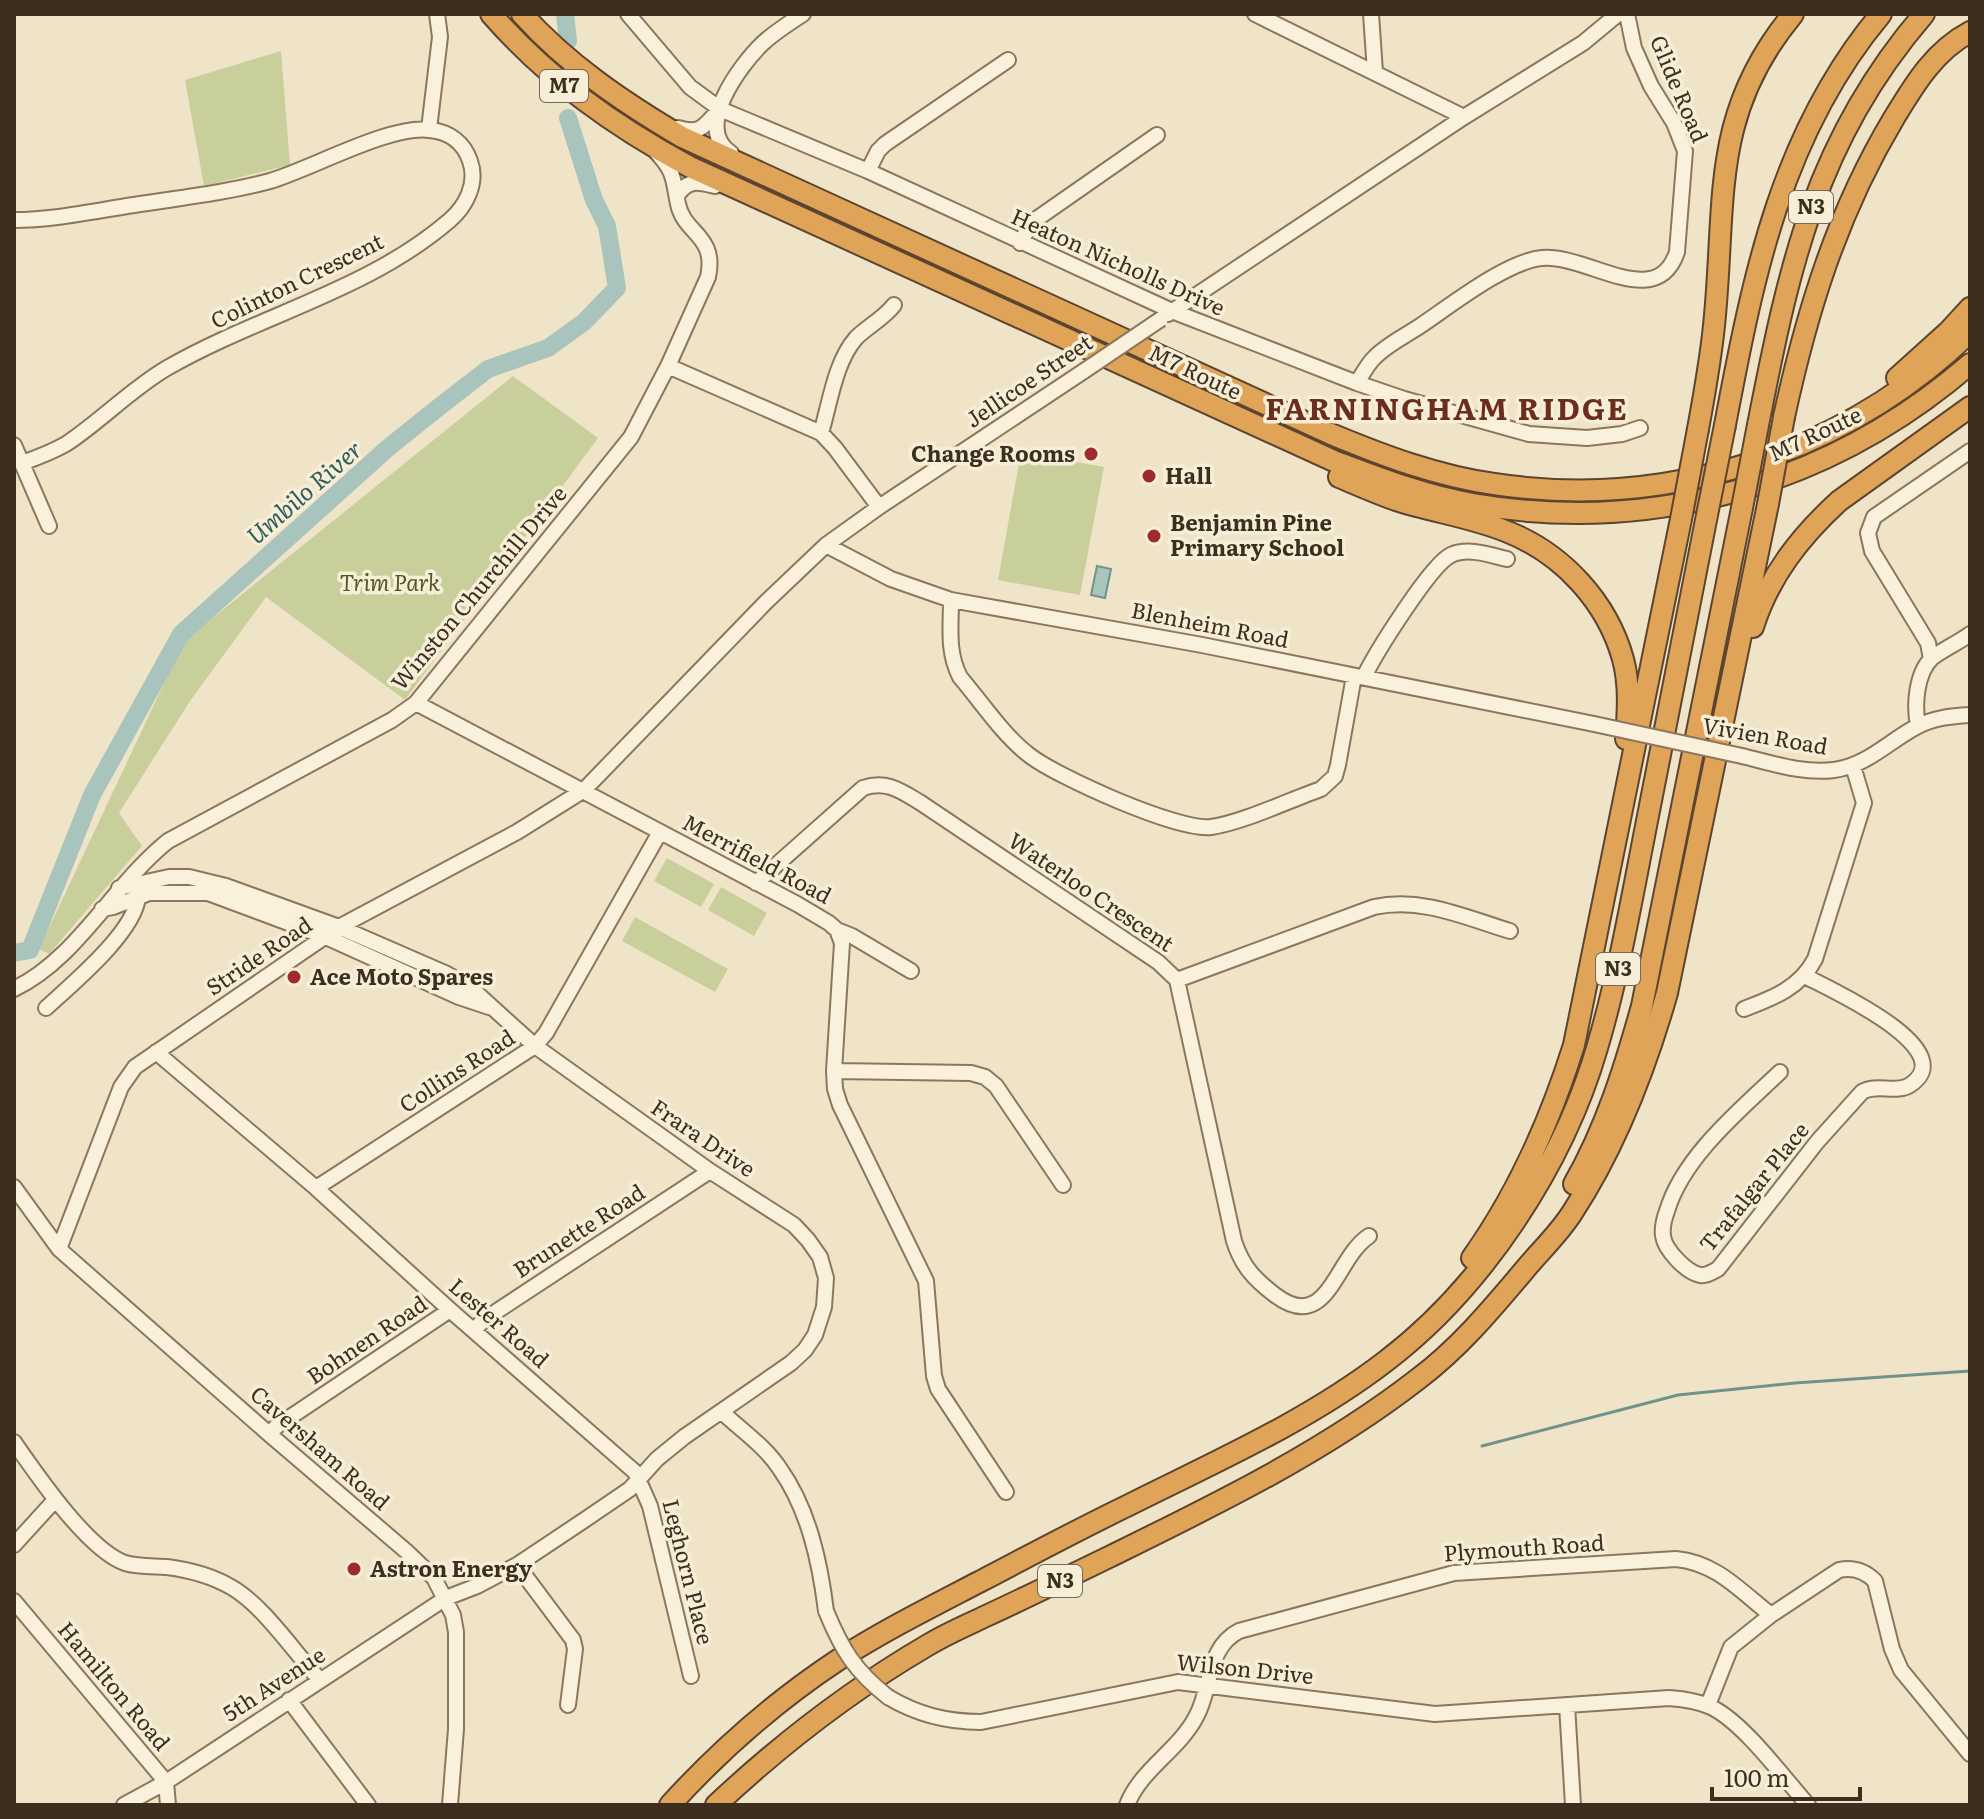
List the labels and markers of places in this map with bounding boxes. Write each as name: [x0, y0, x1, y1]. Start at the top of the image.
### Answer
place label: Change Rooms: [911, 436, 1075, 469]
marker: Change Rooms: [1082, 445, 1100, 463]
place label: Hall: [1165, 458, 1212, 491]
marker: Hall: [1140, 467, 1158, 485]
place label: Benjamin Pine Primary School: [1170, 505, 1344, 563]
marker: Benjamin Pine Primary School: [1145, 527, 1163, 545]
place label: Ace Moto Spares: [310, 959, 493, 992]
marker: Ace Moto Spares: [285, 968, 303, 986]
place label: Astron Energy: [370, 1551, 533, 1584]
marker: Astron Energy: [345, 1560, 363, 1578]

